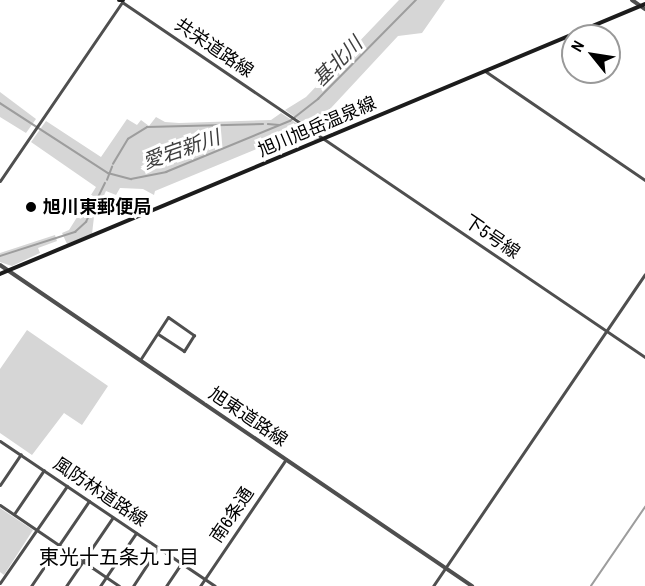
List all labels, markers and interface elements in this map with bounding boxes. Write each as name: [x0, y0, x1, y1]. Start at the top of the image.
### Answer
street label: 共栄道路線: [171, 14, 257, 82]
north arrow: [561, 24, 621, 84]
water label: 基北川: [307, 31, 367, 91]
text: N: [565, 36, 589, 56]
street label: 旭川旭岳温泉線: [255, 92, 379, 162]
water label: 愛宕新川: [139, 125, 223, 173]
place label: 旭川東郵便局: [43, 196, 151, 218]
marker: 旭川東郵便局: [24, 200, 38, 214]
street label: 下5号線: [460, 211, 524, 263]
street label: 旭東道路線: [205, 383, 291, 451]
street label: 風防林道路線: [49, 453, 151, 531]
street label: 南6条通: [206, 483, 258, 547]
district label: 東光十五条九丁目: [39, 544, 199, 568]

